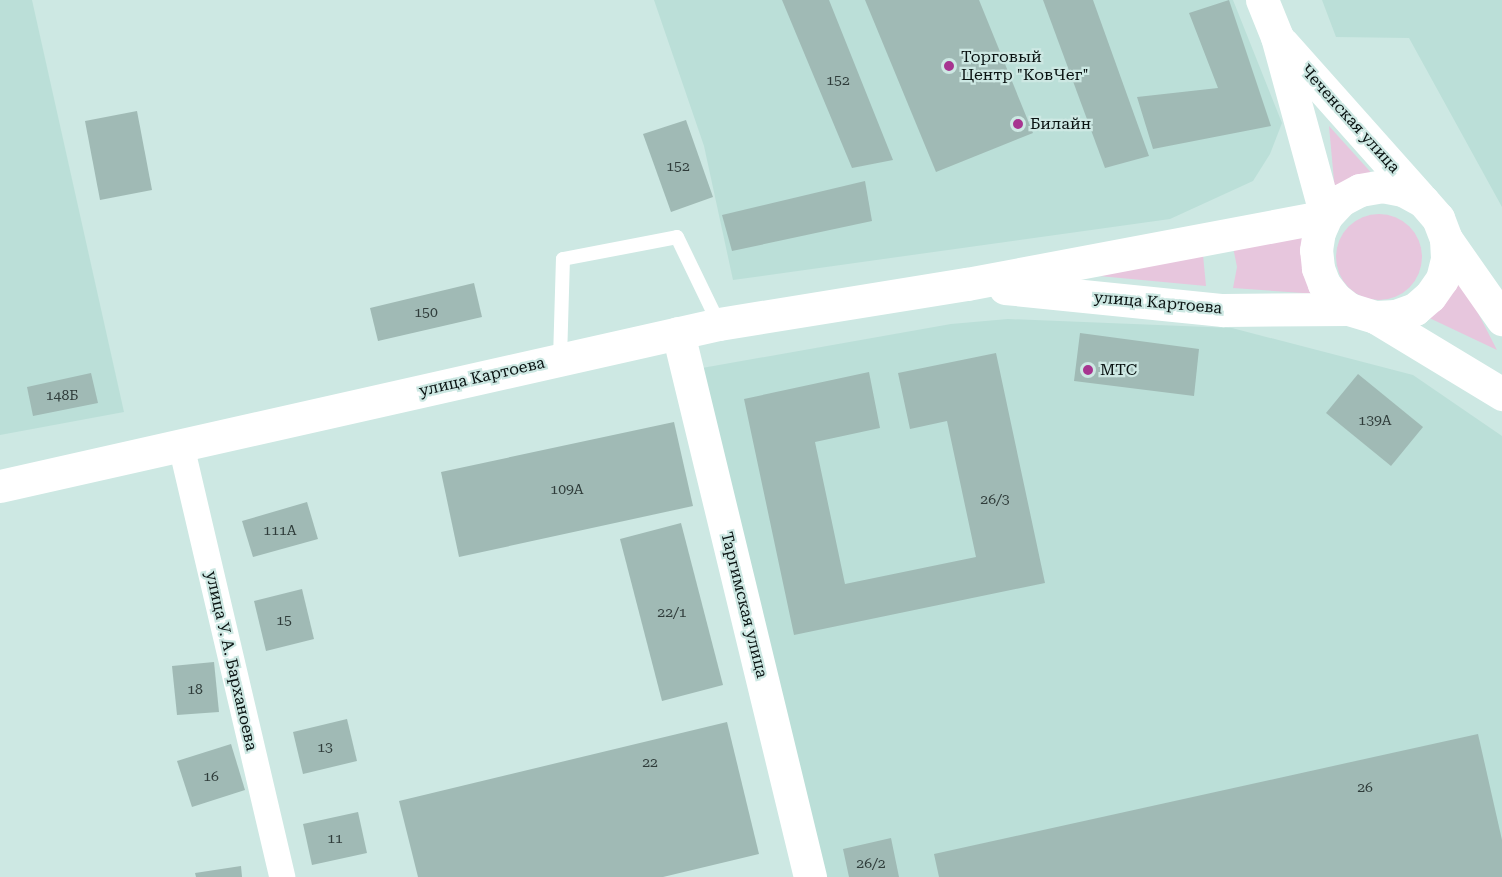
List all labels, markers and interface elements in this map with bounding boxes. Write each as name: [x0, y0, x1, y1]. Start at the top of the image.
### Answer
place label: Торговый Центр "КовЧег": [961, 47, 1089, 85]
marker: Торговый Центр "КовЧег": [942, 59, 956, 73]
street label: Чеченская улица: [1296, 61, 1404, 177]
house number: 152: [826, 72, 850, 88]
place label: Билайн: [1030, 114, 1091, 134]
marker: Билайн: [1011, 117, 1025, 131]
house number: 152: [666, 158, 690, 174]
street label: улица Картоева: [1093, 288, 1223, 318]
house number: 150: [414, 304, 438, 320]
street label: улица Картоева: [417, 353, 547, 401]
place label: МТС: [1100, 360, 1137, 380]
marker: МТС: [1081, 363, 1095, 377]
house number: 148Б: [46, 387, 78, 403]
house number: 139А: [1358, 412, 1392, 428]
house number: 109А: [550, 481, 584, 497]
house number: 26/3: [980, 491, 1010, 507]
house number: 111А: [263, 522, 297, 538]
street label: Таргимская улица: [717, 530, 771, 680]
street label: улица У. А. Барханоева: [201, 569, 261, 753]
house number: 22/1: [657, 604, 687, 620]
house number: 15: [276, 612, 292, 628]
house number: 18: [187, 681, 203, 697]
house number: 13: [317, 739, 333, 755]
house number: 22: [642, 754, 658, 770]
house number: 16: [203, 768, 219, 784]
house number: 26: [1357, 779, 1373, 795]
house number: 11: [327, 830, 343, 846]
house number: 26/2: [856, 855, 886, 871]

